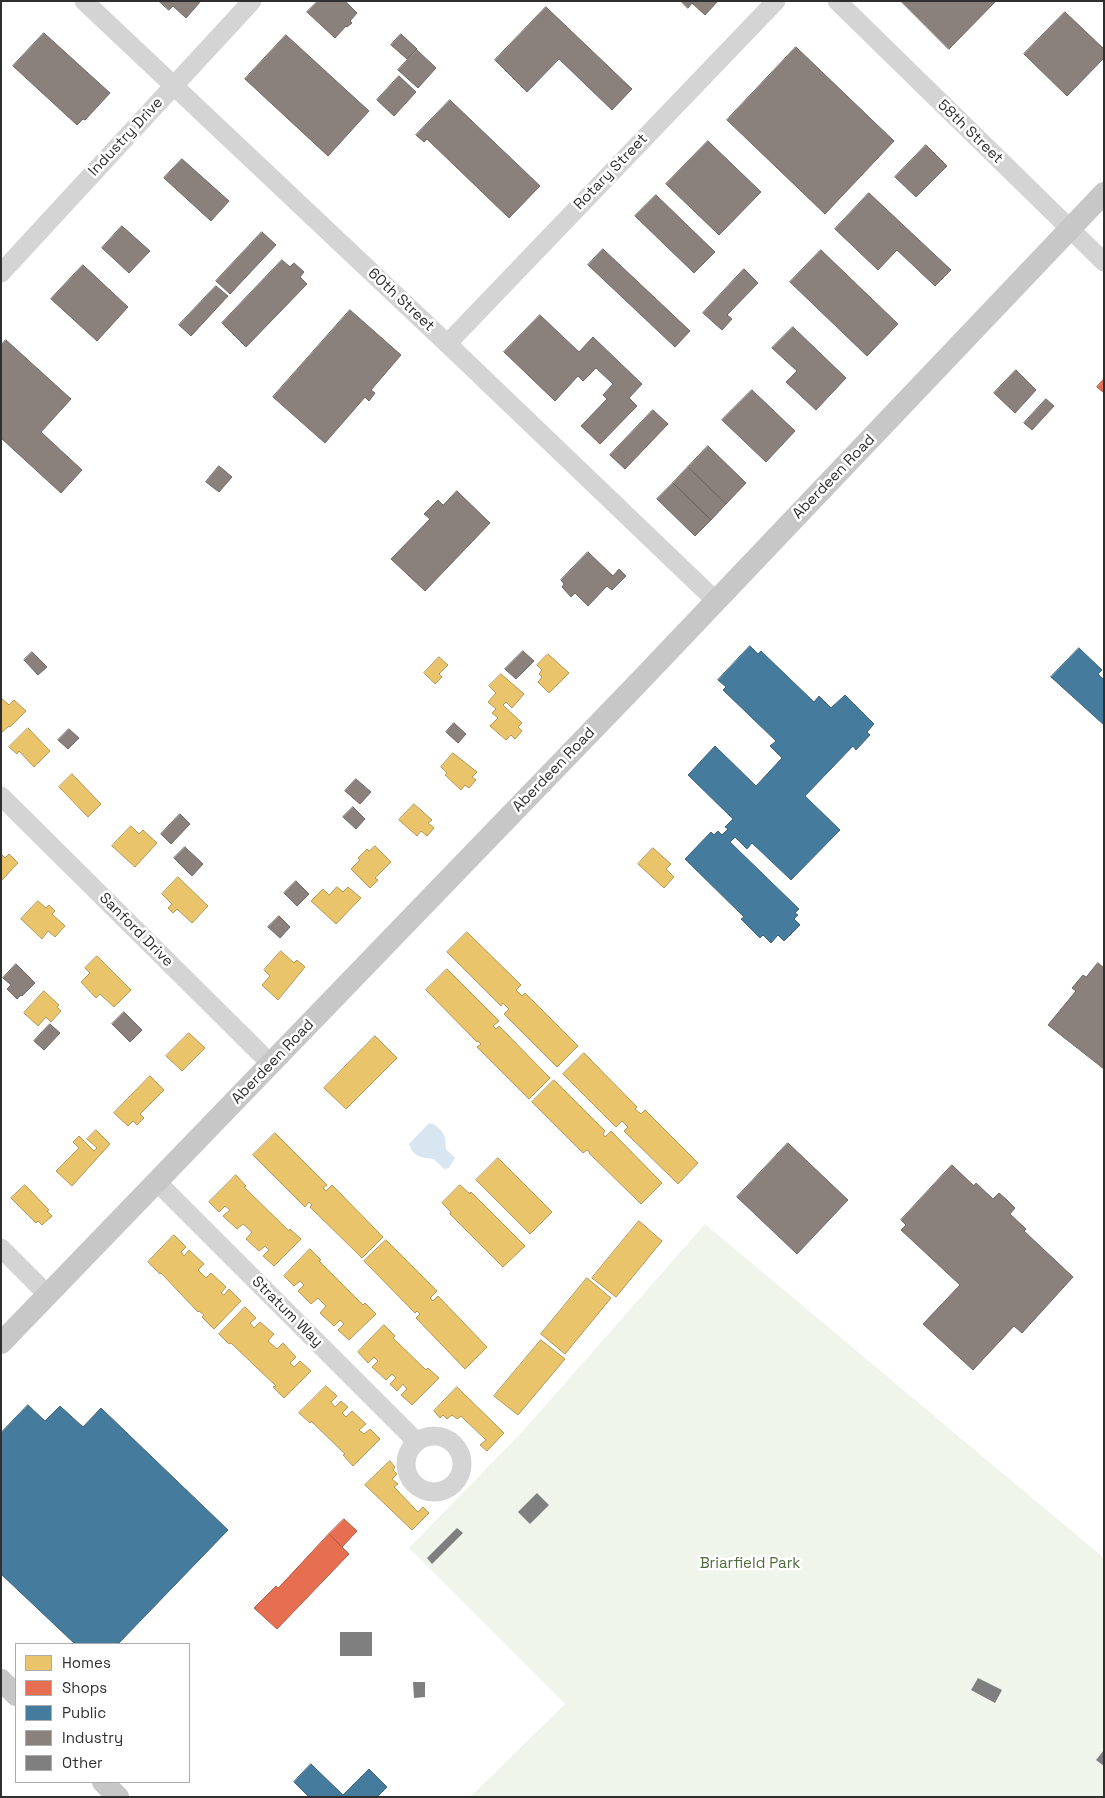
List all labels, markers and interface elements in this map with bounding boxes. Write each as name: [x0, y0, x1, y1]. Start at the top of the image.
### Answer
street label: Industry Drive: [85, 94, 167, 180]
street label: 58th Street: [933, 96, 1007, 168]
street label: Rotary Street: [570, 130, 652, 214]
street label: 60th Street: [364, 265, 438, 335]
street label: Aberdeen Road: [789, 431, 879, 523]
street label: Aberdeen Road: [509, 724, 599, 816]
street label: Sanford Drive: [95, 889, 177, 971]
street label: Aberdeen Road: [228, 1016, 318, 1108]
street label: Stratum Way: [248, 1273, 326, 1351]
park label: Briarfield Park: [700, 1555, 800, 1573]
legend: [15, 1643, 190, 1783]
text: Homes: [62, 1653, 111, 1672]
text: Shops: [62, 1678, 107, 1697]
text: Public: [62, 1703, 106, 1722]
text: Industry: [62, 1728, 123, 1747]
text: Other: [62, 1753, 103, 1772]

